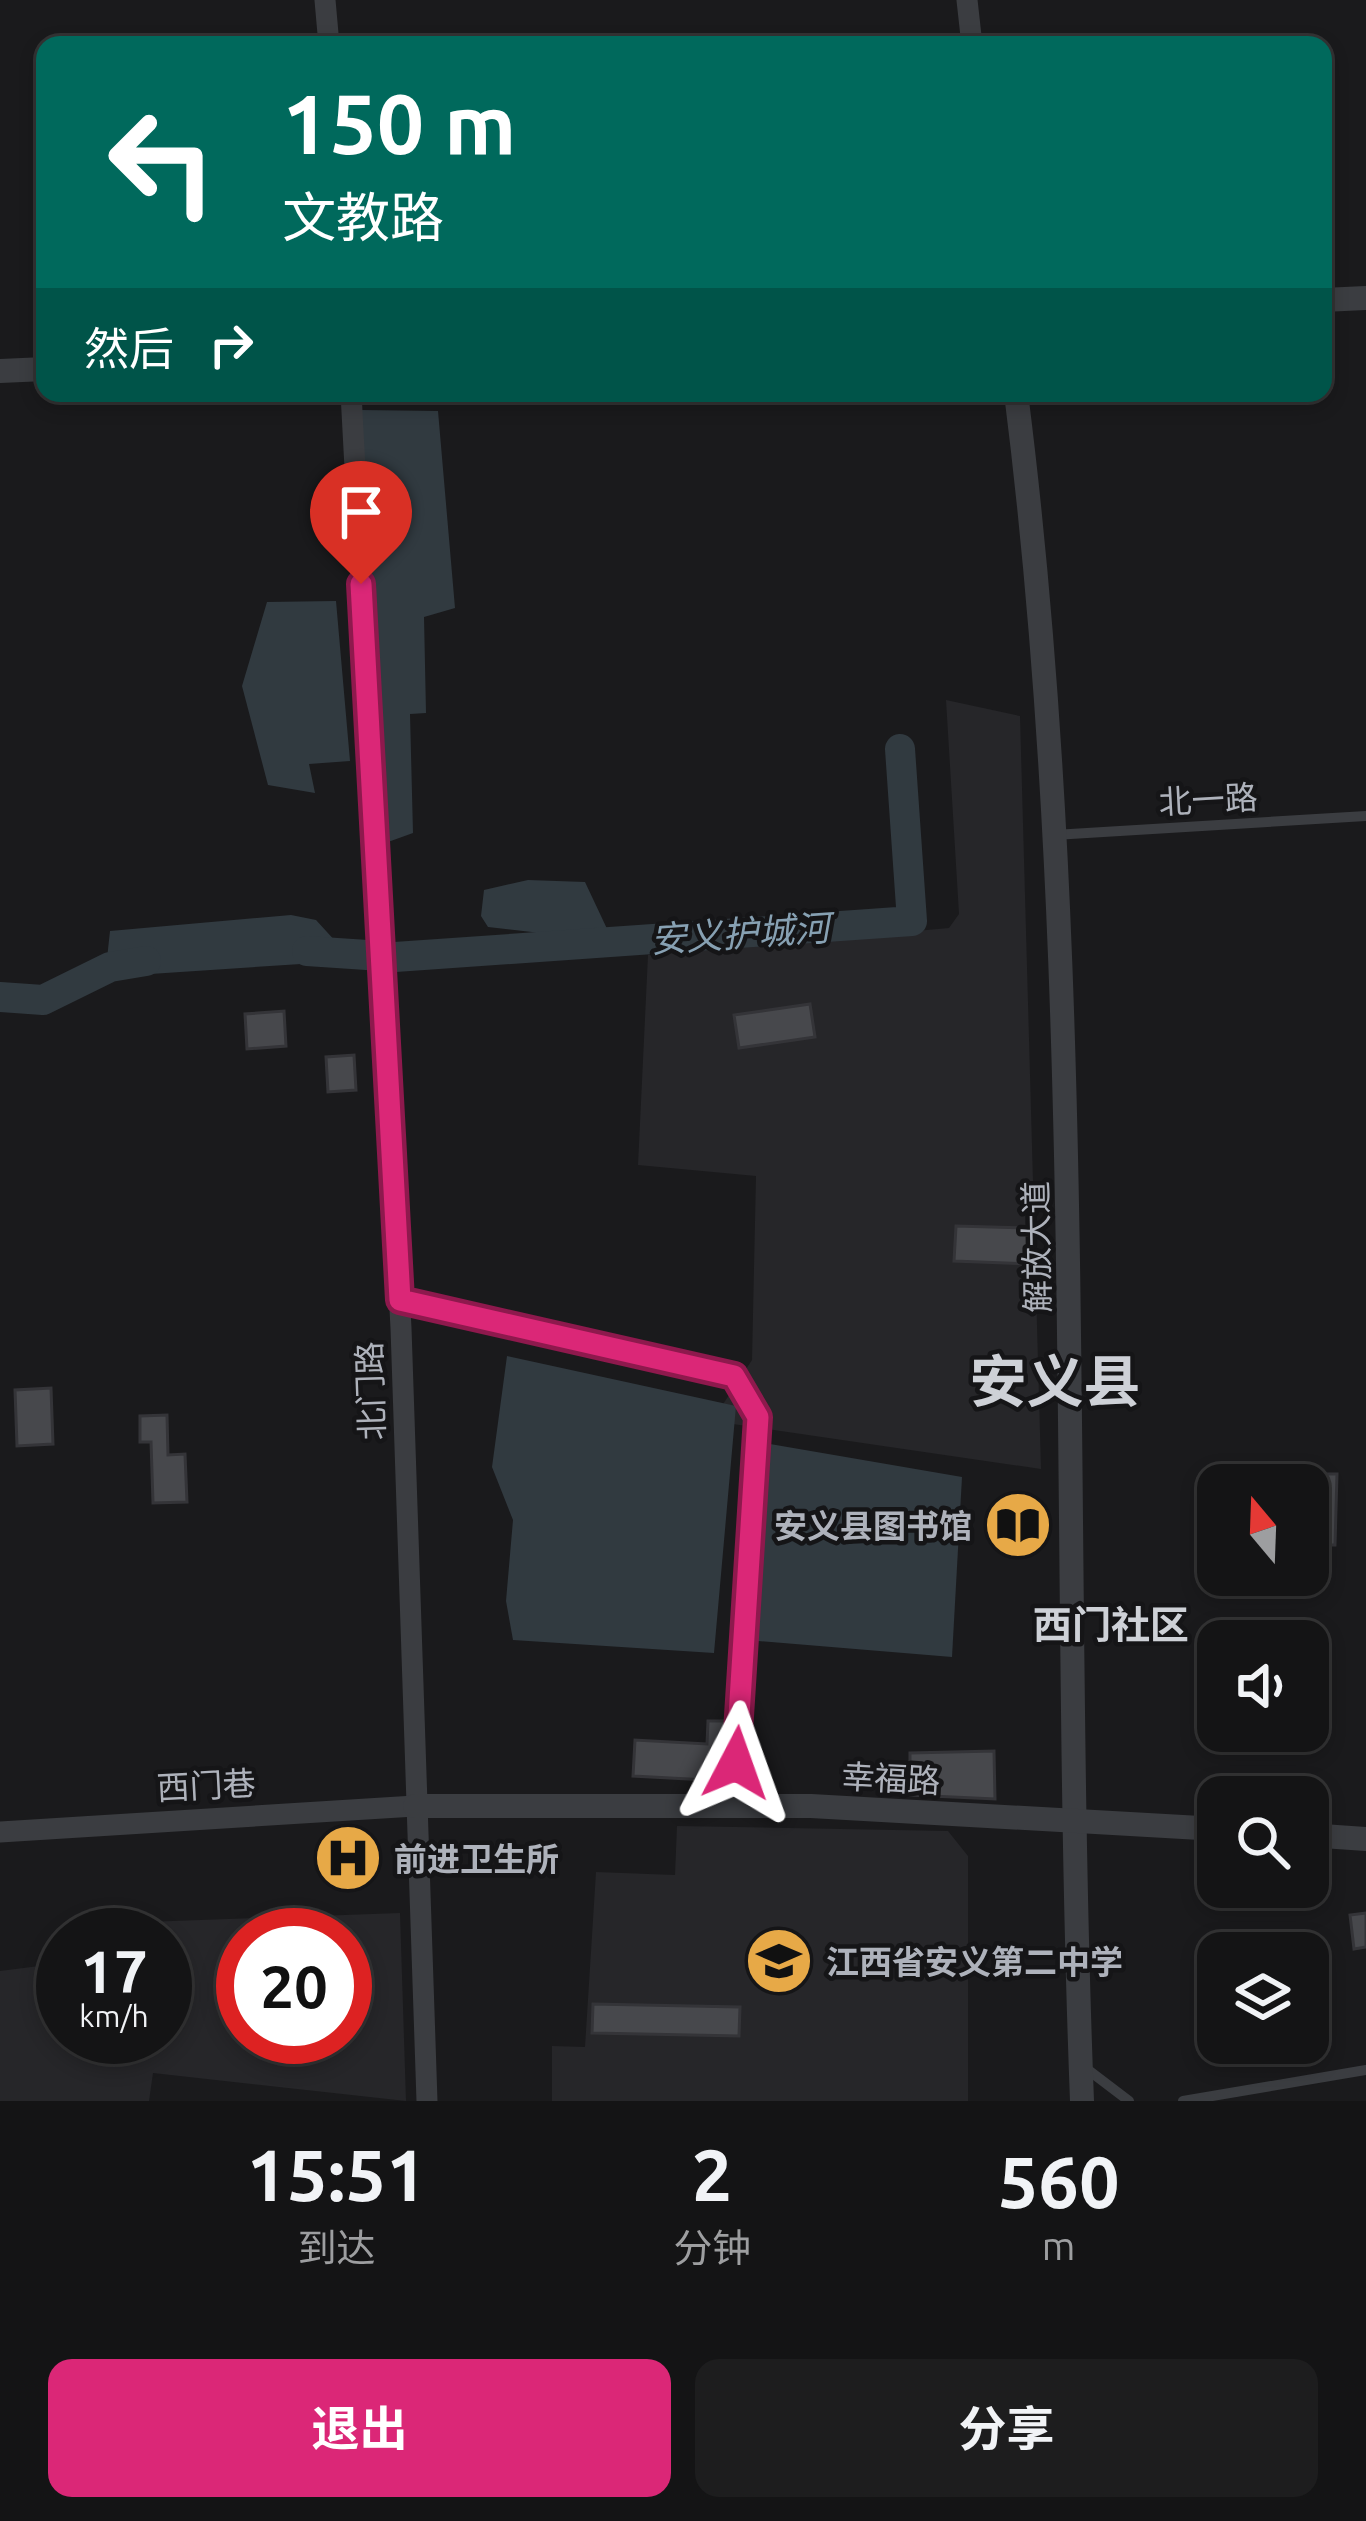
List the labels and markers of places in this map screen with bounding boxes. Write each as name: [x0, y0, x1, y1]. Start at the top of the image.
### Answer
pin: [310, 461, 412, 584]
library icon: 安义县图书馆: [983, 1490, 1053, 1560]
place label: 安义县图书馆: [774, 1507, 972, 1544]
hospital icon: 前进卫生所: [313, 1823, 383, 1893]
place label: 前进卫生所: [394, 1840, 559, 1877]
school or university icon: 江西省安义第二中学: [744, 1926, 814, 1996]
place label: 江西省安义第二中学: [826, 1943, 1123, 1980]

